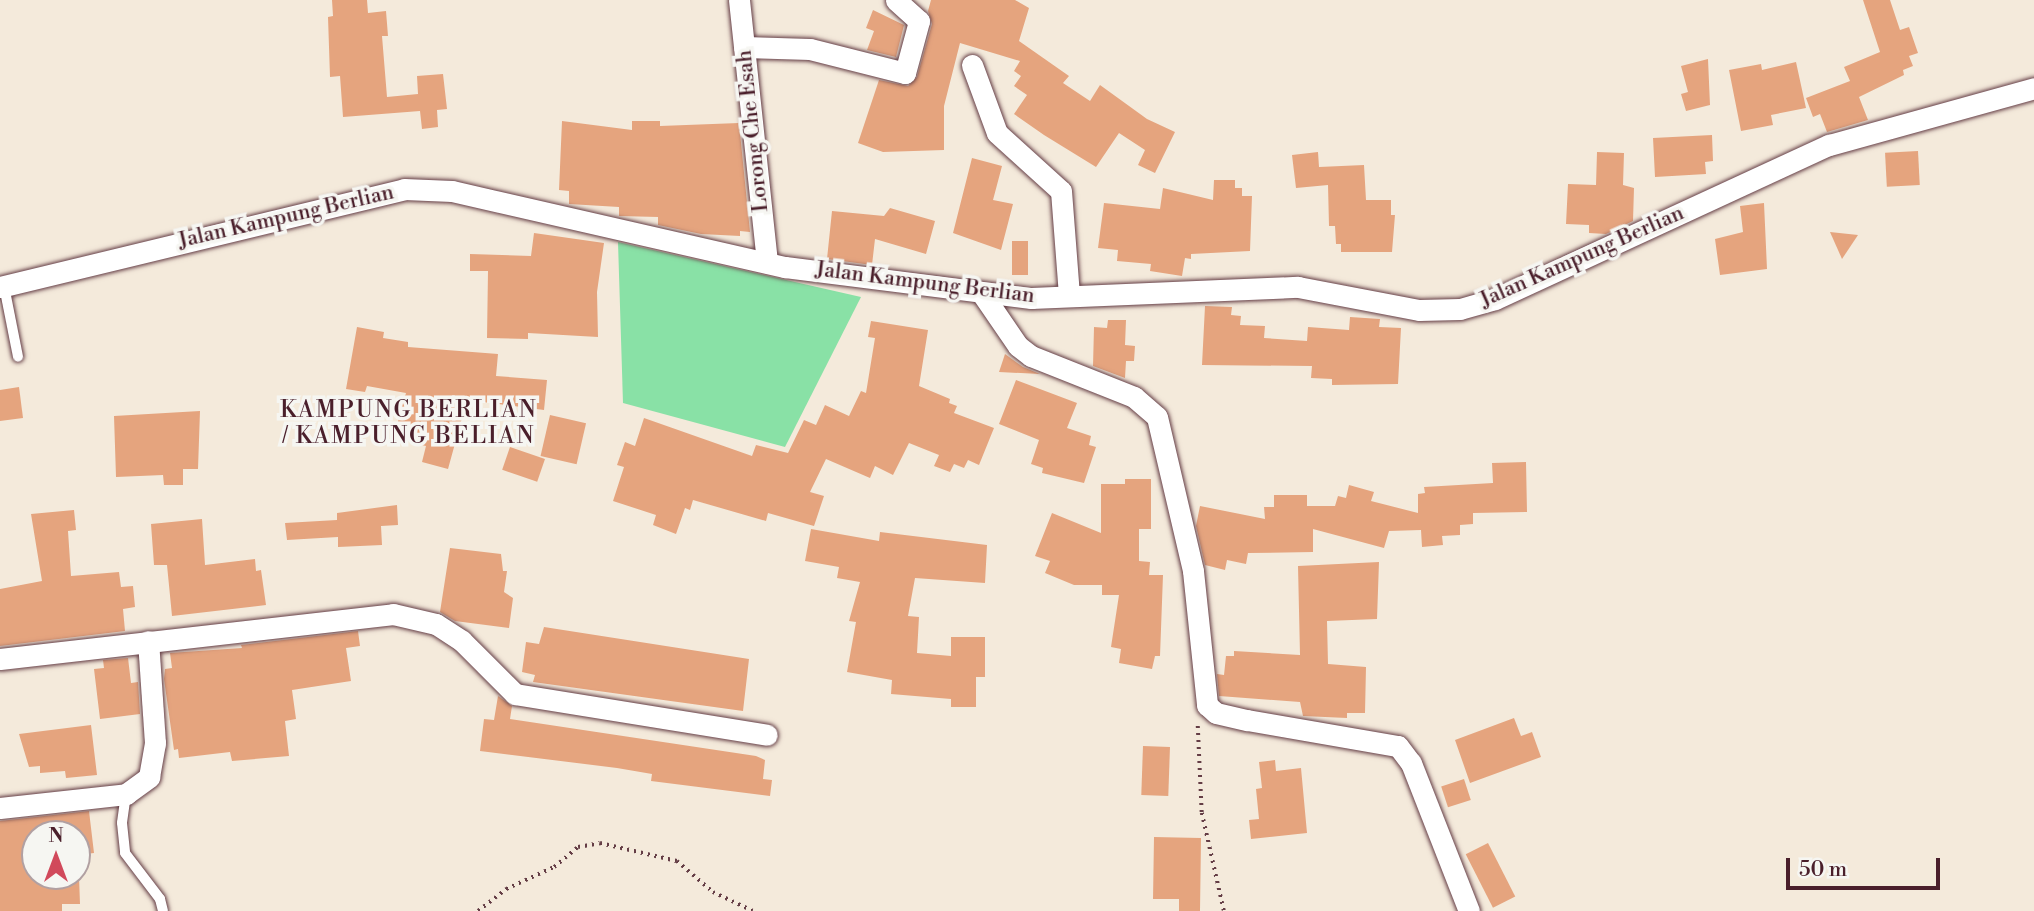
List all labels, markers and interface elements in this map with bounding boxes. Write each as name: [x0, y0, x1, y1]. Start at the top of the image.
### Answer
street label: Lorong Che Esah: [732, 49, 774, 213]
street label: Jalan Kampung Berlian: [176, 180, 396, 254]
street label: Jalan Kampung Berlian: [1476, 201, 1688, 313]
street label: Jalan Kampung Berlian: [814, 257, 1036, 309]
district label: KAMPUNG BERLIAN / KAMPUNG BELIAN: [282, 396, 536, 450]
north arrow: [21, 820, 91, 890]
text: N: [48, 824, 64, 848]
scale bar: [1789, 844, 1943, 888]
text: 50 m: [1799, 857, 1847, 883]

